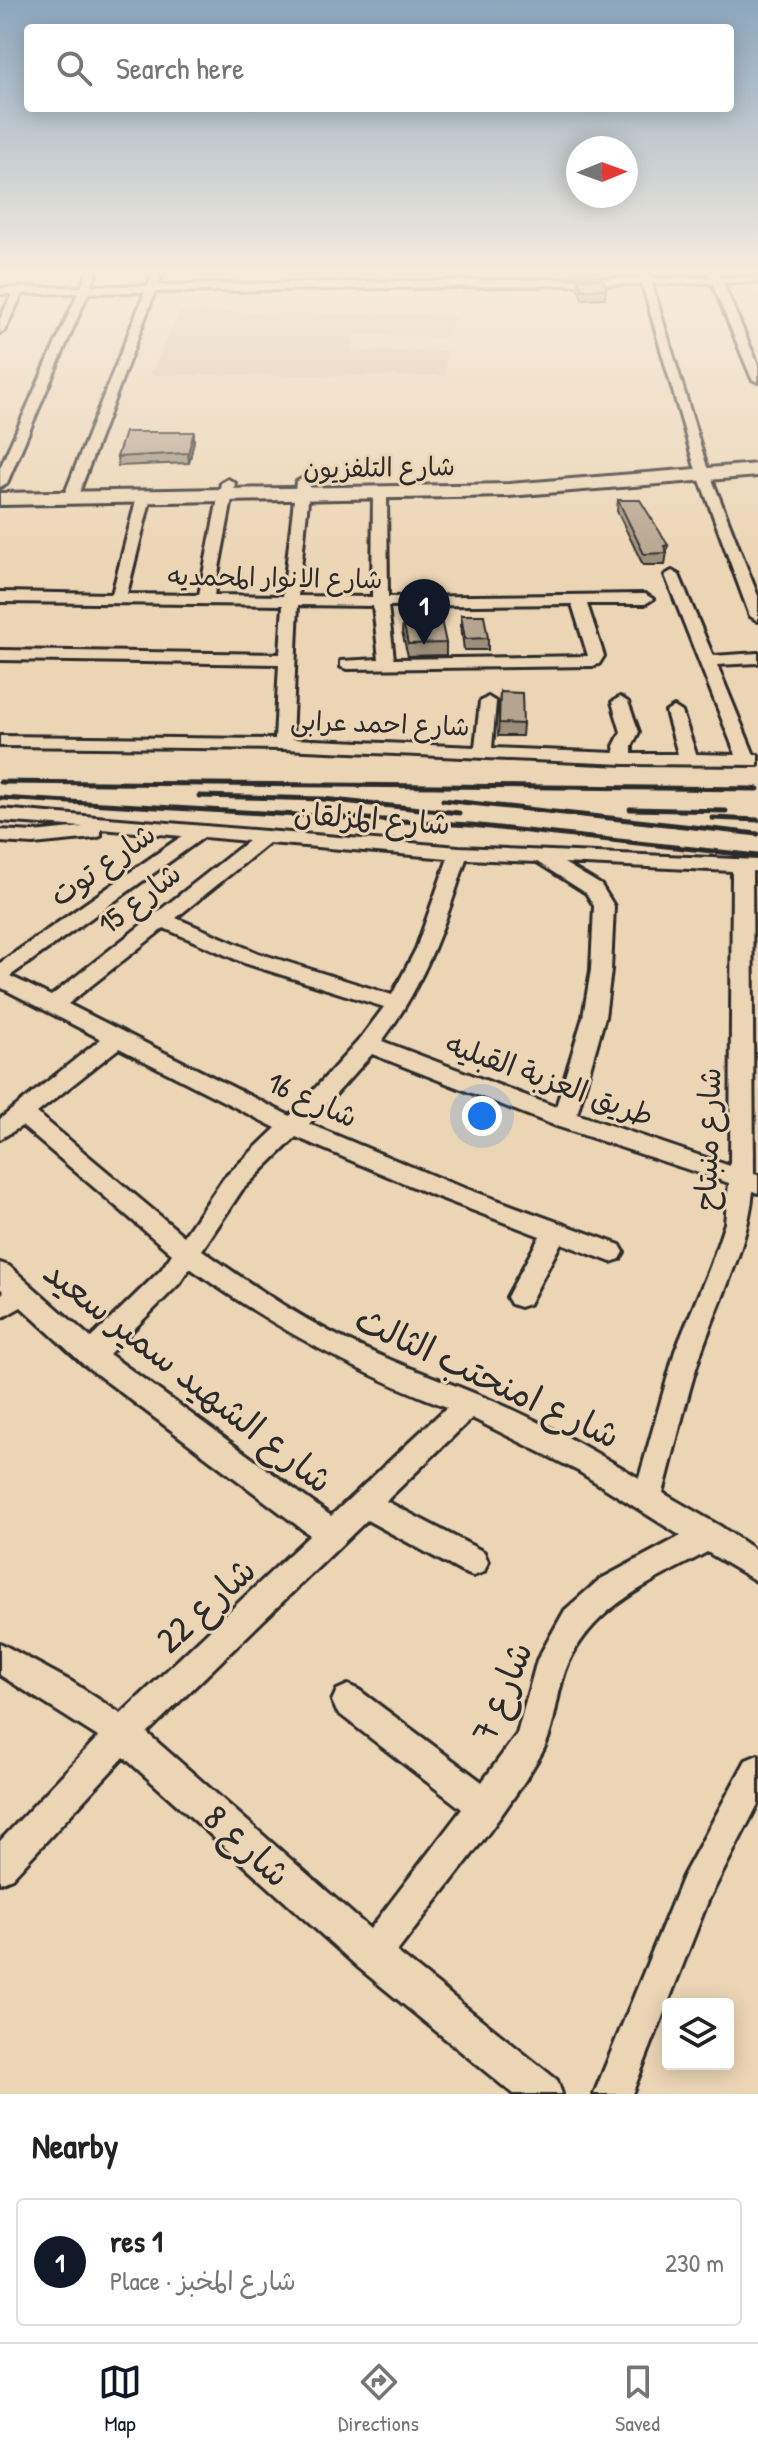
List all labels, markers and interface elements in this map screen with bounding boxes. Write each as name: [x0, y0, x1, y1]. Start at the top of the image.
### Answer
search box: [24, 24, 734, 112]
icon: search: [52, 46, 96, 90]
text: Search here: [116, 48, 244, 88]
north arrow: [566, 136, 638, 208]
street label: شارع التلفزيون: [303, 448, 455, 487]
street label: شارع الانوار المحمديه: [167, 558, 383, 597]
pin: 1: [398, 579, 450, 645]
street label: شارع احمد عرابى: [290, 702, 470, 745]
street label: شارع المزلقان: [292, 793, 452, 845]
street label: شارع توت: [41, 813, 164, 917]
street label: شارع 15: [89, 853, 190, 945]
street label: طريق العزبة القبليه: [440, 1023, 660, 1135]
street label: شارع 16: [261, 1061, 364, 1138]
street label: شارع منبتاح: [685, 1067, 731, 1211]
your location: [462, 1096, 502, 1136]
street label: شارع الشهيد سمير سعيد: [33, 1247, 344, 1505]
street label: شارع امنحتب الثالث: [347, 1293, 628, 1461]
street label: شارع 22: [144, 1545, 267, 1664]
street label: شارع 7: [459, 1634, 545, 1749]
street label: شارع 8: [192, 1793, 302, 1899]
map controls: [662, 1998, 734, 2070]
button: layers: [662, 1998, 734, 2070]
text: Nearby: [32, 2123, 118, 2169]
text: res 1: [110, 2221, 163, 2261]
text: 1: [55, 2245, 65, 2280]
text: 230 m: [665, 2245, 724, 2280]
text: Place · شارع المخبز: [110, 2263, 296, 2298]
tab: Map: [98, 2360, 142, 2438]
tab: Directions: [338, 2360, 419, 2438]
tab: Saved: [615, 2360, 660, 2438]

